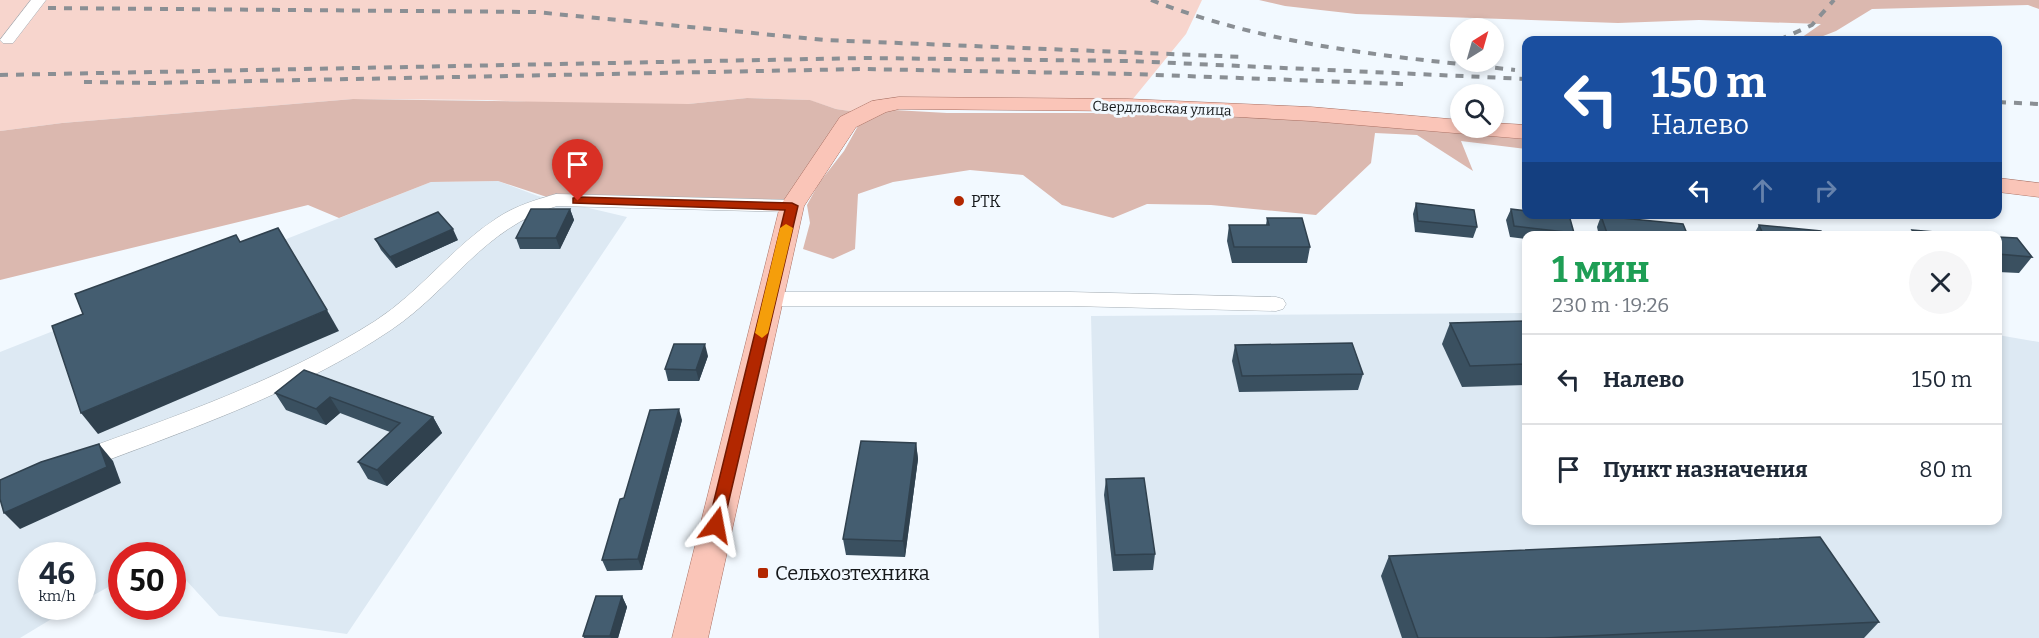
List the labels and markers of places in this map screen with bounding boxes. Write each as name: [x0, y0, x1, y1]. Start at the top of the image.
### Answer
pin: [552, 139, 603, 201]
place label: РТК: [971, 192, 1001, 211]
marker: РТК: [952, 194, 966, 208]
place label: Сельхозтехника: [775, 561, 930, 585]
marker: Сельхозтехника: [756, 566, 770, 580]

